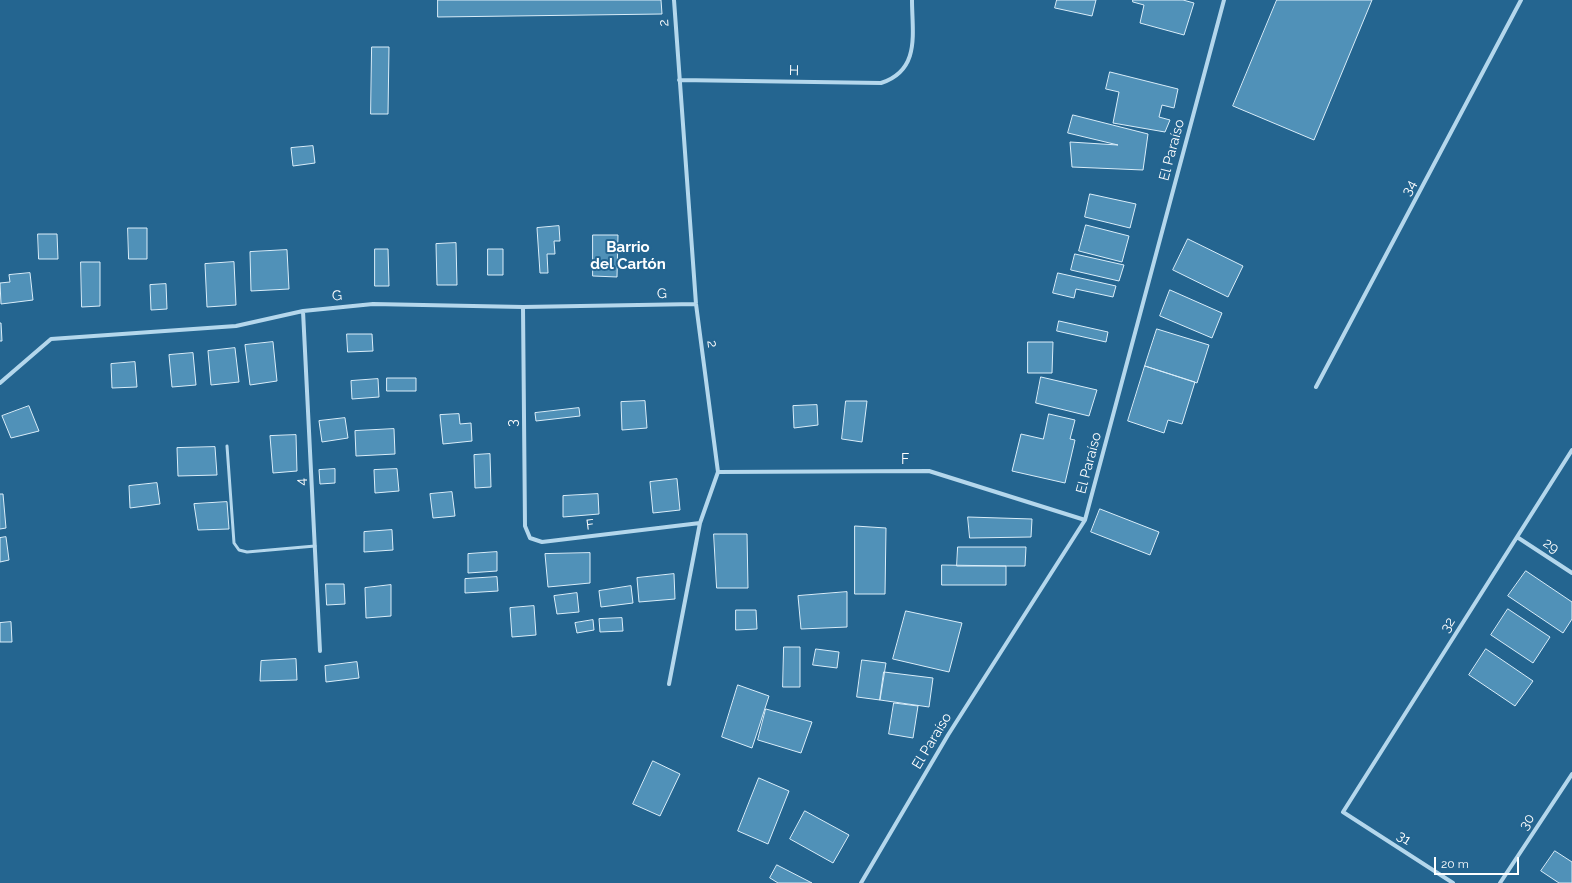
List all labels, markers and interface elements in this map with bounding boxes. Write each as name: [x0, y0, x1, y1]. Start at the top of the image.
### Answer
street label: 2: [655, 19, 673, 27]
street label: H: [789, 63, 799, 79]
street label: El Paraíso: [1156, 117, 1188, 183]
street label: 34: [1398, 177, 1420, 199]
district label: Barrio del Cartón: [590, 238, 666, 273]
street label: G: [657, 286, 667, 302]
street label: G: [331, 287, 343, 305]
street label: 2: [703, 339, 721, 349]
street label: 3: [505, 419, 521, 427]
street label: El Paraíso: [1073, 430, 1105, 496]
street label: F: [901, 452, 909, 468]
street label: 4: [292, 478, 310, 486]
street label: F: [585, 516, 595, 534]
street label: 29: [1540, 535, 1562, 557]
street label: 32: [1437, 614, 1459, 636]
street label: El Paraíso: [909, 710, 955, 772]
street label: 30: [1516, 811, 1538, 833]
street label: 31: [1394, 827, 1414, 849]
scale bar: [1436, 849, 1521, 875]
text: 20 m: [1441, 857, 1469, 871]

